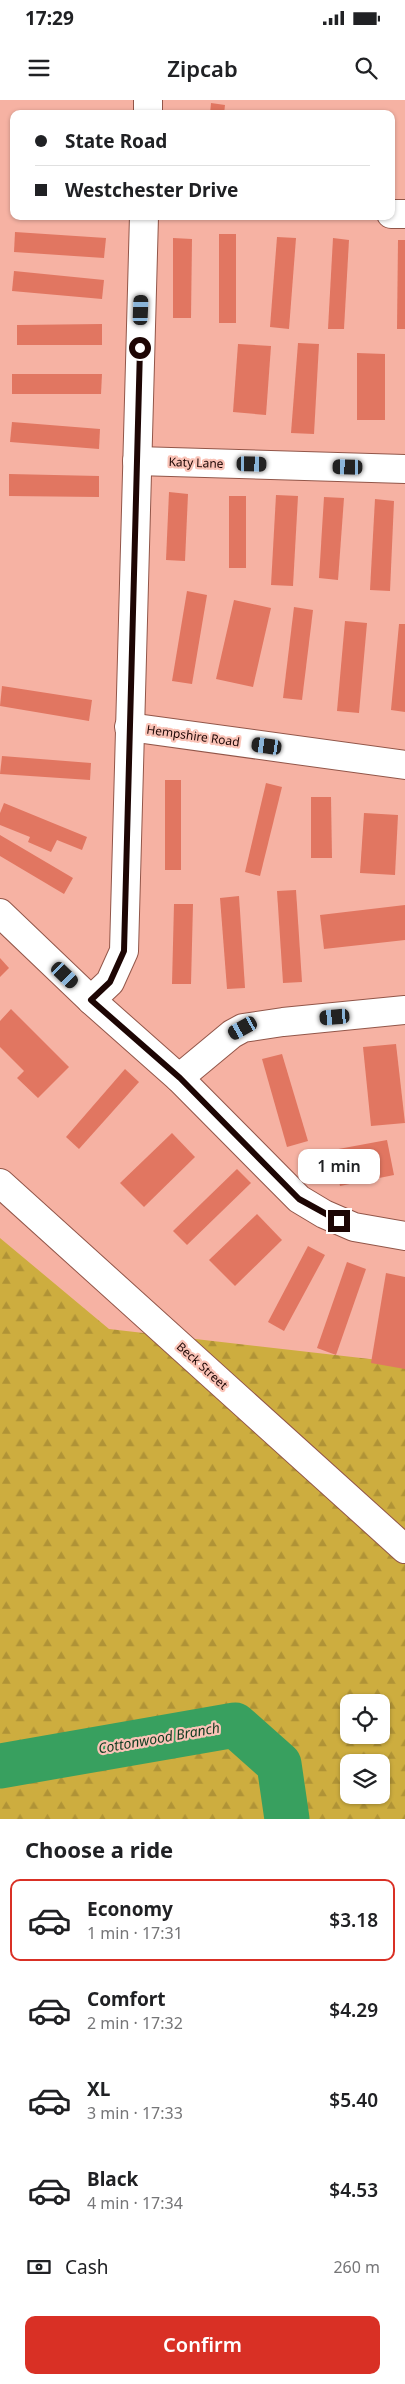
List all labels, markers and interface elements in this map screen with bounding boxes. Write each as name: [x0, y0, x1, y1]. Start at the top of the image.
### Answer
text: 17:29: [25, 5, 74, 31]
text: Zipcab: [167, 53, 238, 83]
icon: menu: [25, 54, 53, 82]
icon: search: [352, 54, 380, 82]
text: State Road: [65, 128, 167, 154]
text: Westchester Drive: [65, 177, 238, 203]
car: [132, 295, 149, 325]
route start: [129, 337, 151, 359]
street label: Katy Lane: [168, 453, 224, 472]
car: [236, 456, 267, 472]
car: [332, 459, 363, 475]
street label: Hempshire Road: [145, 721, 241, 750]
car: [251, 736, 282, 756]
car: [48, 959, 81, 991]
car: [319, 1008, 350, 1026]
car: [226, 1014, 259, 1042]
callout: 1 min: [298, 1148, 380, 1184]
text: 1 min: [317, 1155, 361, 1177]
route end: [328, 1210, 350, 1232]
street label: Beck Street: [173, 1338, 232, 1394]
map controls: [340, 1694, 390, 1804]
button: locate: [340, 1694, 390, 1744]
water label: Cottonwood Branch: [97, 1717, 221, 1758]
button: layers: [340, 1754, 390, 1804]
text: Choose a ride: [25, 1834, 173, 1864]
text: Economy: [87, 1896, 173, 1922]
icon: car: [27, 1898, 72, 1943]
text: $3.18: [329, 1907, 378, 1933]
text: 1 min · 17:31: [87, 1922, 183, 1944]
text: Comfort: [87, 1986, 166, 2012]
icon: car: [27, 1988, 72, 2033]
text: $4.29: [329, 1997, 378, 2023]
text: 2 min · 17:32: [87, 2012, 183, 2034]
text: XL: [87, 2076, 110, 2102]
icon: car: [27, 2078, 72, 2123]
text: $5.40: [329, 2087, 378, 2113]
text: 3 min · 17:33: [87, 2102, 183, 2124]
text: Black: [87, 2166, 138, 2192]
icon: car: [27, 2168, 72, 2213]
text: $4.53: [329, 2177, 378, 2203]
text: 4 min · 17:34: [87, 2192, 183, 2214]
icon: cash: [25, 2253, 53, 2281]
text: Cash: [65, 2254, 109, 2280]
text: 260 m: [333, 2256, 380, 2278]
button: Confirm: [25, 2316, 380, 2374]

